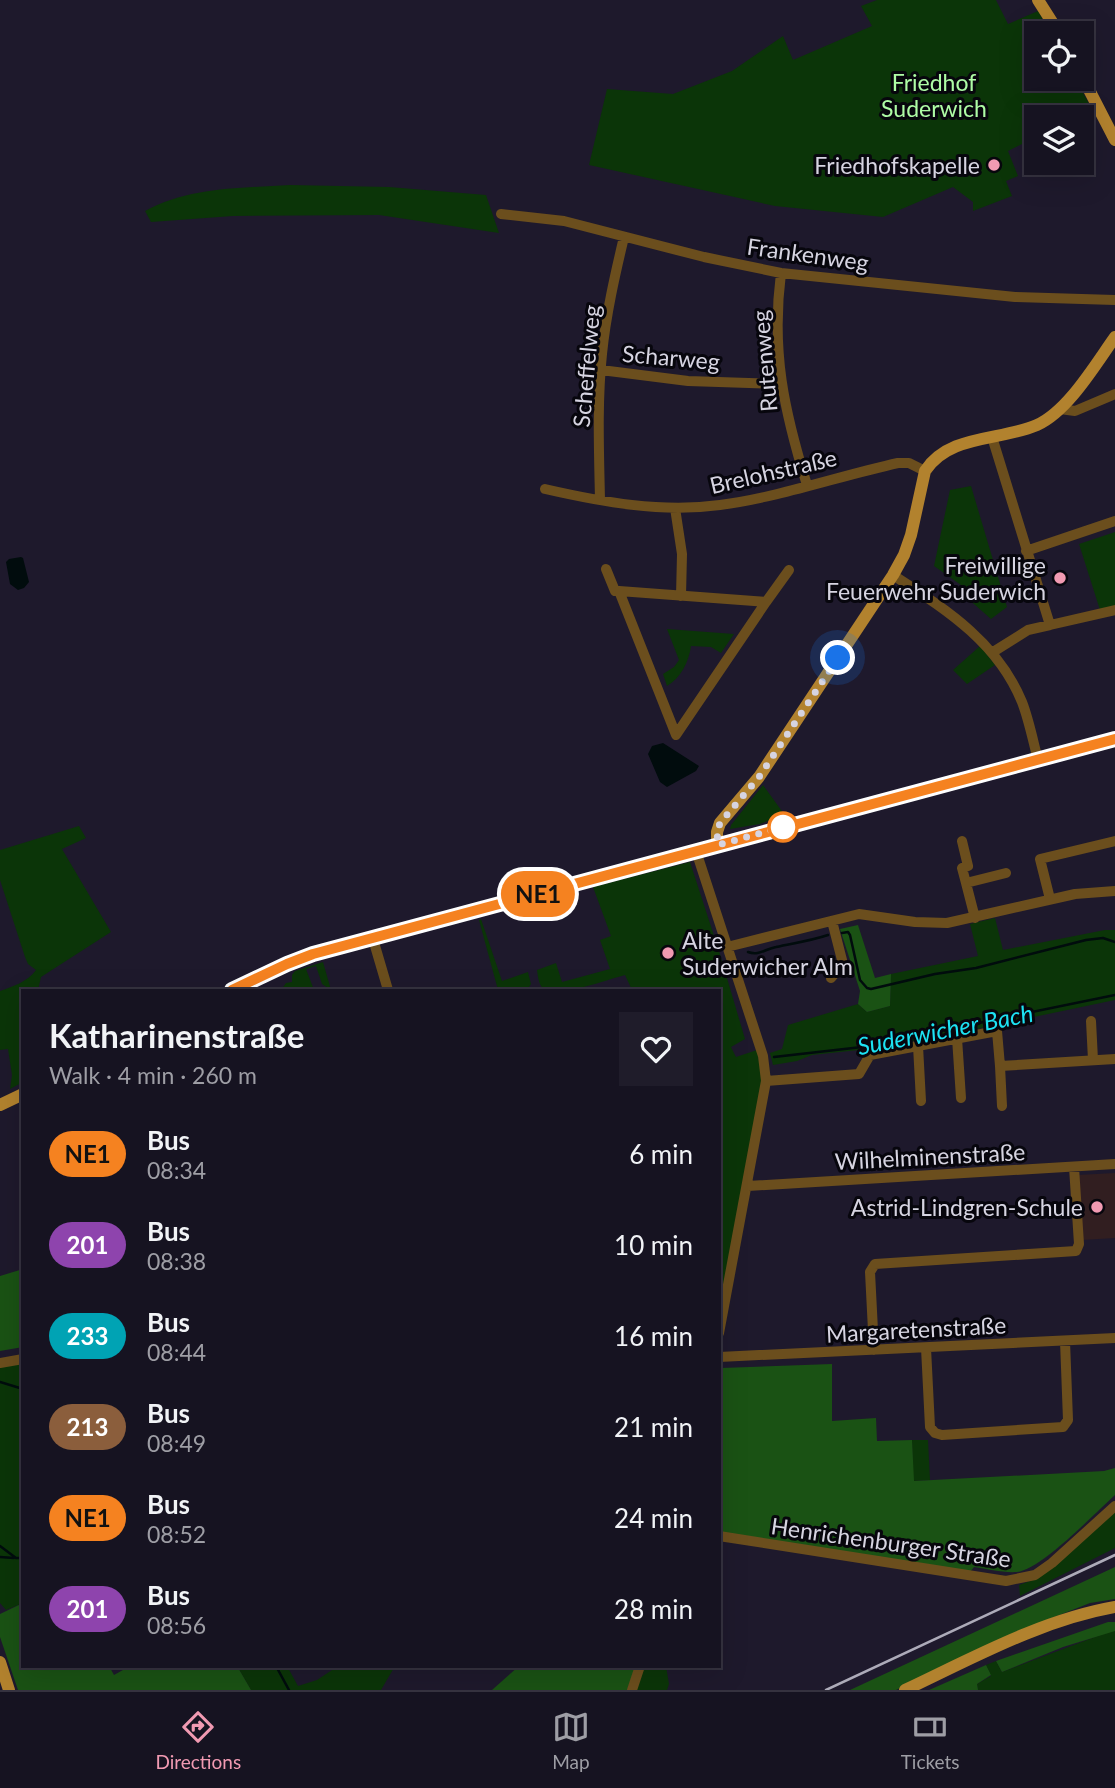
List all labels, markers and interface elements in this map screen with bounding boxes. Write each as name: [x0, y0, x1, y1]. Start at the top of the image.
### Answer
map controls: [1024, 21, 1094, 175]
button: locate: [1024, 21, 1094, 91]
park label: Friedhof Suderwich: [881, 68, 987, 122]
button: layers: [1024, 105, 1094, 175]
place label: Friedhofskapelle: [814, 151, 980, 179]
marker: Friedhofskapelle: [986, 157, 1002, 173]
street label: Frankenweg: [745, 232, 871, 276]
street label: Scheffelweg: [567, 304, 605, 428]
street label: Rutenweg: [746, 309, 782, 413]
street label: Scharweg: [621, 339, 721, 375]
street label: Brelohstraße: [707, 443, 839, 499]
place label: Freiwillige Feuerwehr Suderwich: [826, 551, 1046, 605]
marker: Freiwillige Feuerwehr Suderwich: [1052, 570, 1068, 586]
your location: [820, 640, 855, 675]
unlabelled marker: [768, 812, 798, 842]
line badge: NE1: [498, 871, 578, 917]
text: NE1: [515, 879, 561, 908]
place label: Alte Suderwicher Alm: [682, 926, 853, 980]
marker: Alte Suderwicher Alm: [660, 945, 676, 961]
water label: Suderwicher Bach: [855, 998, 1035, 1060]
button: heart: [619, 1012, 693, 1086]
text: Katharinenstraße: [49, 1015, 304, 1055]
text: Walk · 4 min · 260 m: [49, 1061, 257, 1089]
text: Bus: [147, 1124, 190, 1156]
street label: Wilhelminenstraße: [834, 1137, 1026, 1175]
text: 6 min: [629, 1138, 693, 1170]
text: NE1: [64, 1139, 111, 1168]
text: 08:34: [147, 1156, 206, 1184]
place label: Astrid-Lindgren-Schule: [851, 1193, 1083, 1221]
marker: Astrid-Lindgren-Schule: [1089, 1199, 1105, 1215]
text: Bus: [147, 1215, 190, 1247]
text: 10 min: [614, 1229, 693, 1261]
text: 201: [67, 1230, 108, 1259]
text: 08:38: [147, 1247, 206, 1275]
text: Bus: [147, 1306, 190, 1338]
street label: Margaretenstraße: [825, 1310, 1007, 1348]
text: 16 min: [614, 1320, 693, 1352]
text: 233: [67, 1321, 108, 1350]
text: 08:44: [147, 1338, 206, 1366]
text: Bus: [147, 1397, 190, 1429]
text: 21 min: [614, 1411, 693, 1443]
text: 213: [67, 1412, 108, 1441]
text: 08:49: [147, 1429, 206, 1457]
text: Bus: [147, 1488, 190, 1520]
text: 24 min: [614, 1502, 693, 1534]
text: NE1: [64, 1503, 111, 1532]
street label: Henrichenburger Straße: [769, 1511, 1013, 1573]
text: 08:52: [147, 1520, 206, 1548]
text: Bus: [147, 1579, 190, 1611]
text: 28 min: [614, 1593, 693, 1625]
text: 201: [67, 1594, 108, 1623]
text: 08:56: [147, 1611, 206, 1639]
tab: Directions: [155, 1708, 241, 1773]
tab: Map: [552, 1708, 590, 1773]
tab: Tickets: [901, 1708, 960, 1773]

